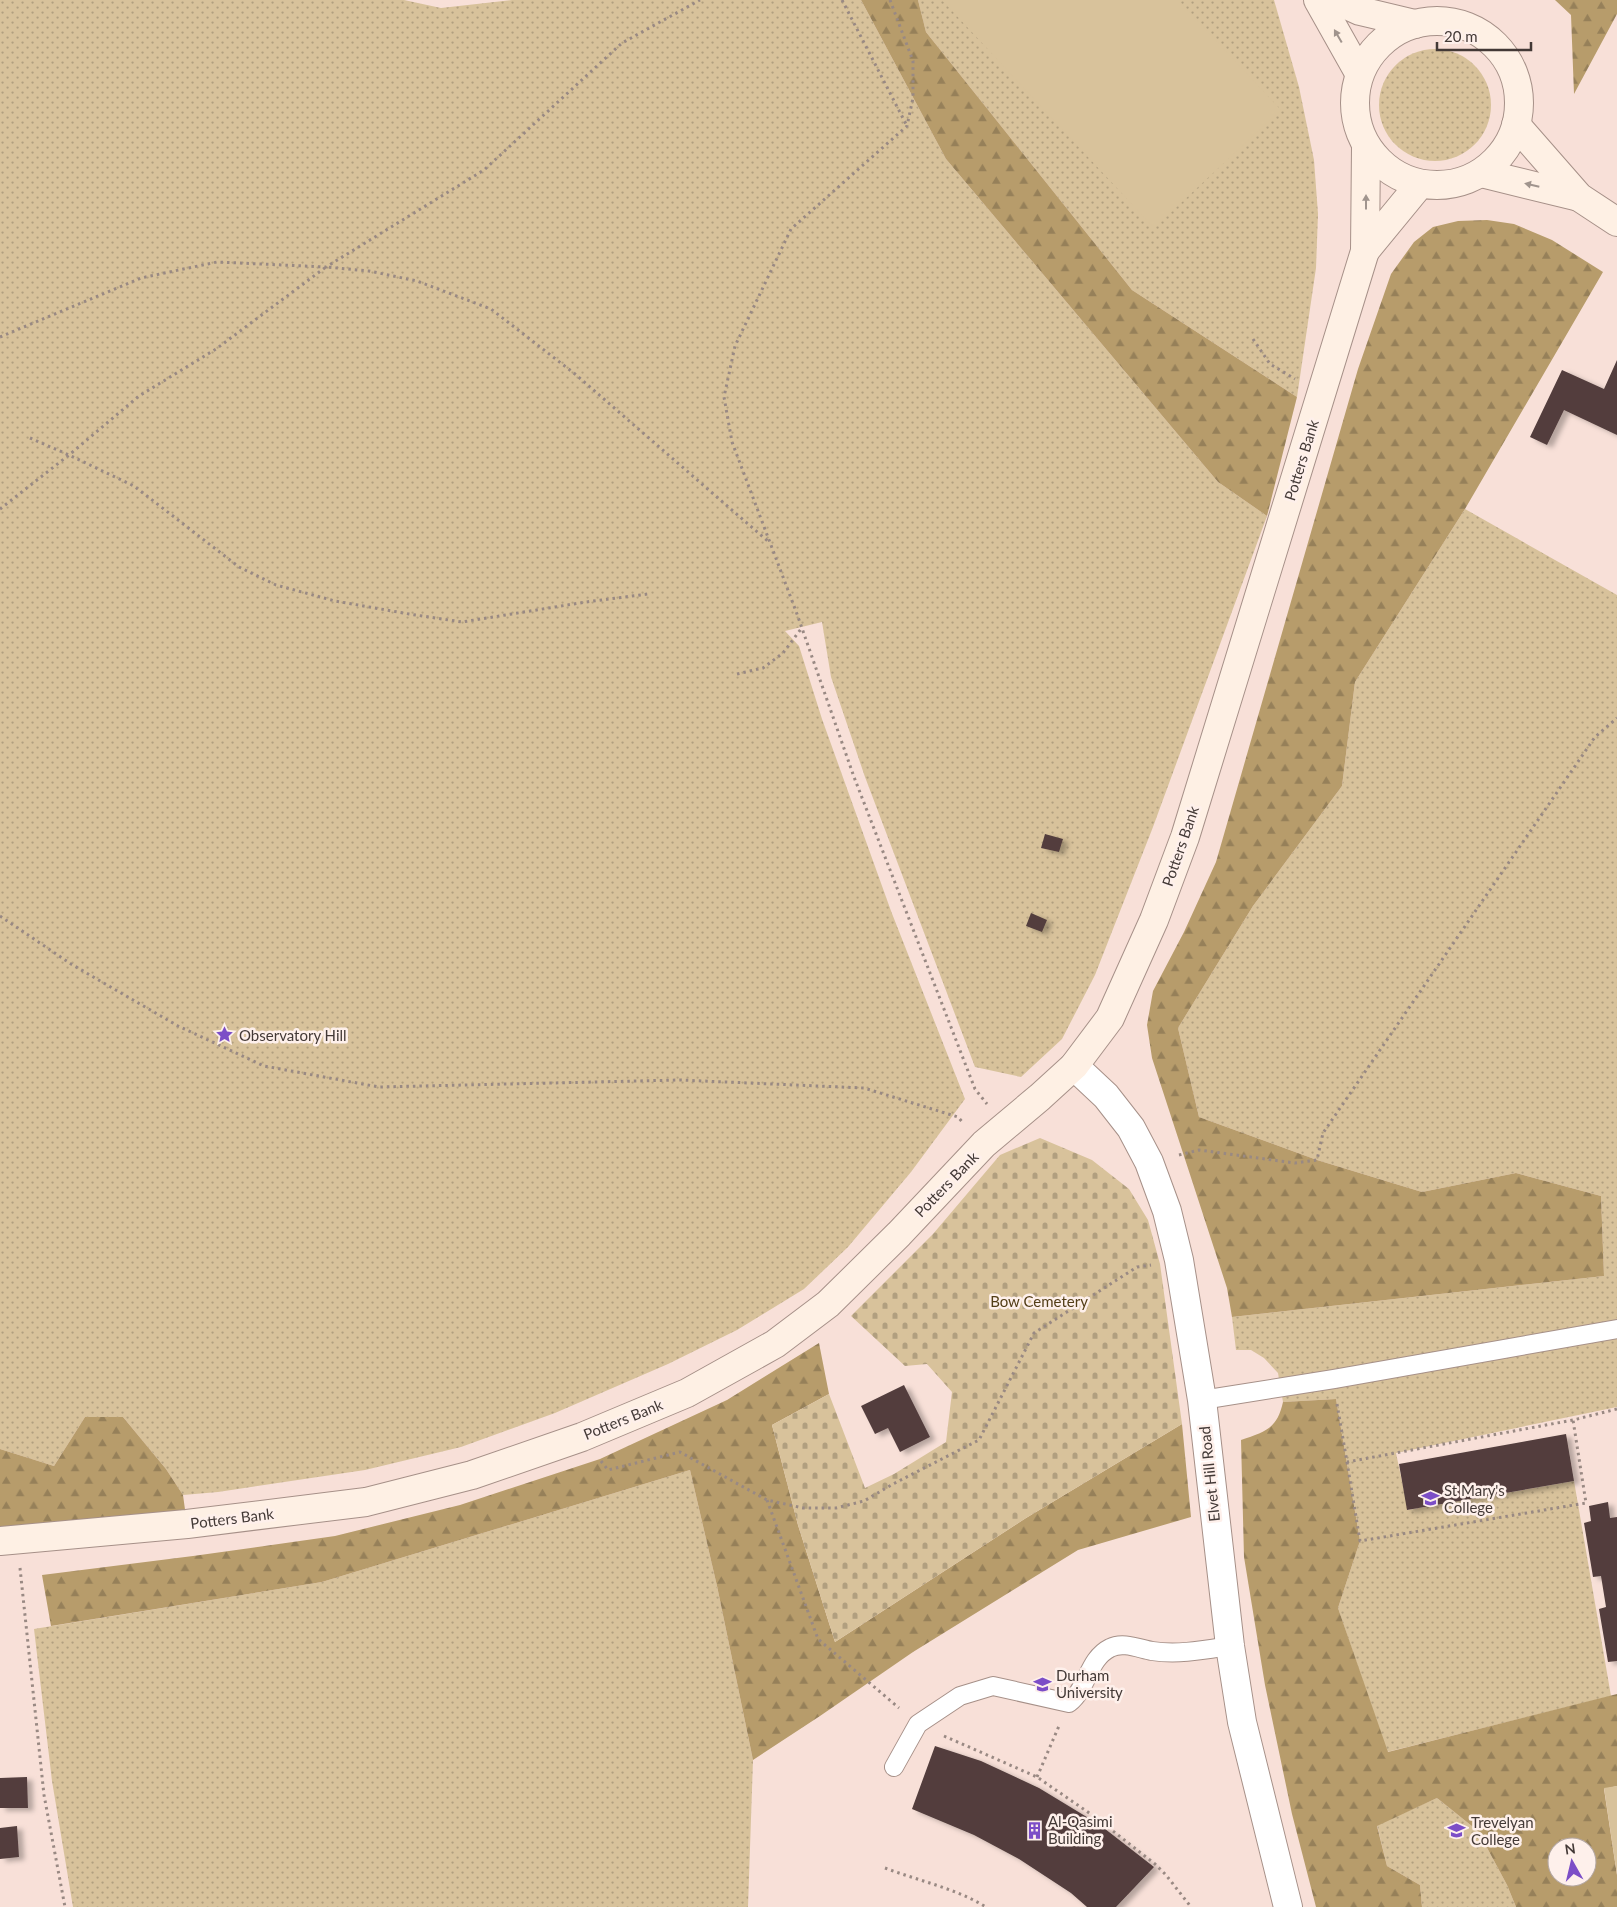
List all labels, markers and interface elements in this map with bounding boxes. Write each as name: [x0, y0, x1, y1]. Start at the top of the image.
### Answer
scale bar: [1437, 20, 1531, 52]
text: 20 m: [1444, 27, 1478, 45]
one-way arrow: [1334, 30, 1343, 43]
one-way arrow: [1524, 181, 1539, 189]
one-way arrow: [1362, 194, 1370, 210]
street label: Potters Bank: [1280, 417, 1322, 503]
street label: Potters Bank: [1158, 803, 1202, 889]
place icon: Observatory Hill: [215, 1025, 235, 1045]
place label: Observatory Hill: [239, 1026, 347, 1044]
street label: Potters Bank: [910, 1147, 982, 1220]
park label: Bow Cemetery: [990, 1292, 1088, 1310]
street label: Potters Bank: [581, 1395, 666, 1443]
street label: Elvet Hill Road: [1195, 1425, 1223, 1523]
place label: St Mary's College: [1444, 1481, 1505, 1516]
school or university icon: St Mary's College: [1420, 1489, 1440, 1509]
street label: Potters Bank: [189, 1504, 275, 1532]
place label: Durham University: [1056, 1666, 1123, 1701]
school or university icon: Durham University: [1032, 1674, 1052, 1694]
place label: Al-Qasimi Building: [1048, 1812, 1113, 1847]
place label: Trevelyan College: [1471, 1813, 1534, 1848]
building icon: Al-Qasimi Building: [1024, 1820, 1044, 1840]
school or university icon: Trevelyan College: [1447, 1821, 1467, 1841]
north arrow: [1547, 1837, 1597, 1887]
text: N: [1564, 1839, 1577, 1858]

